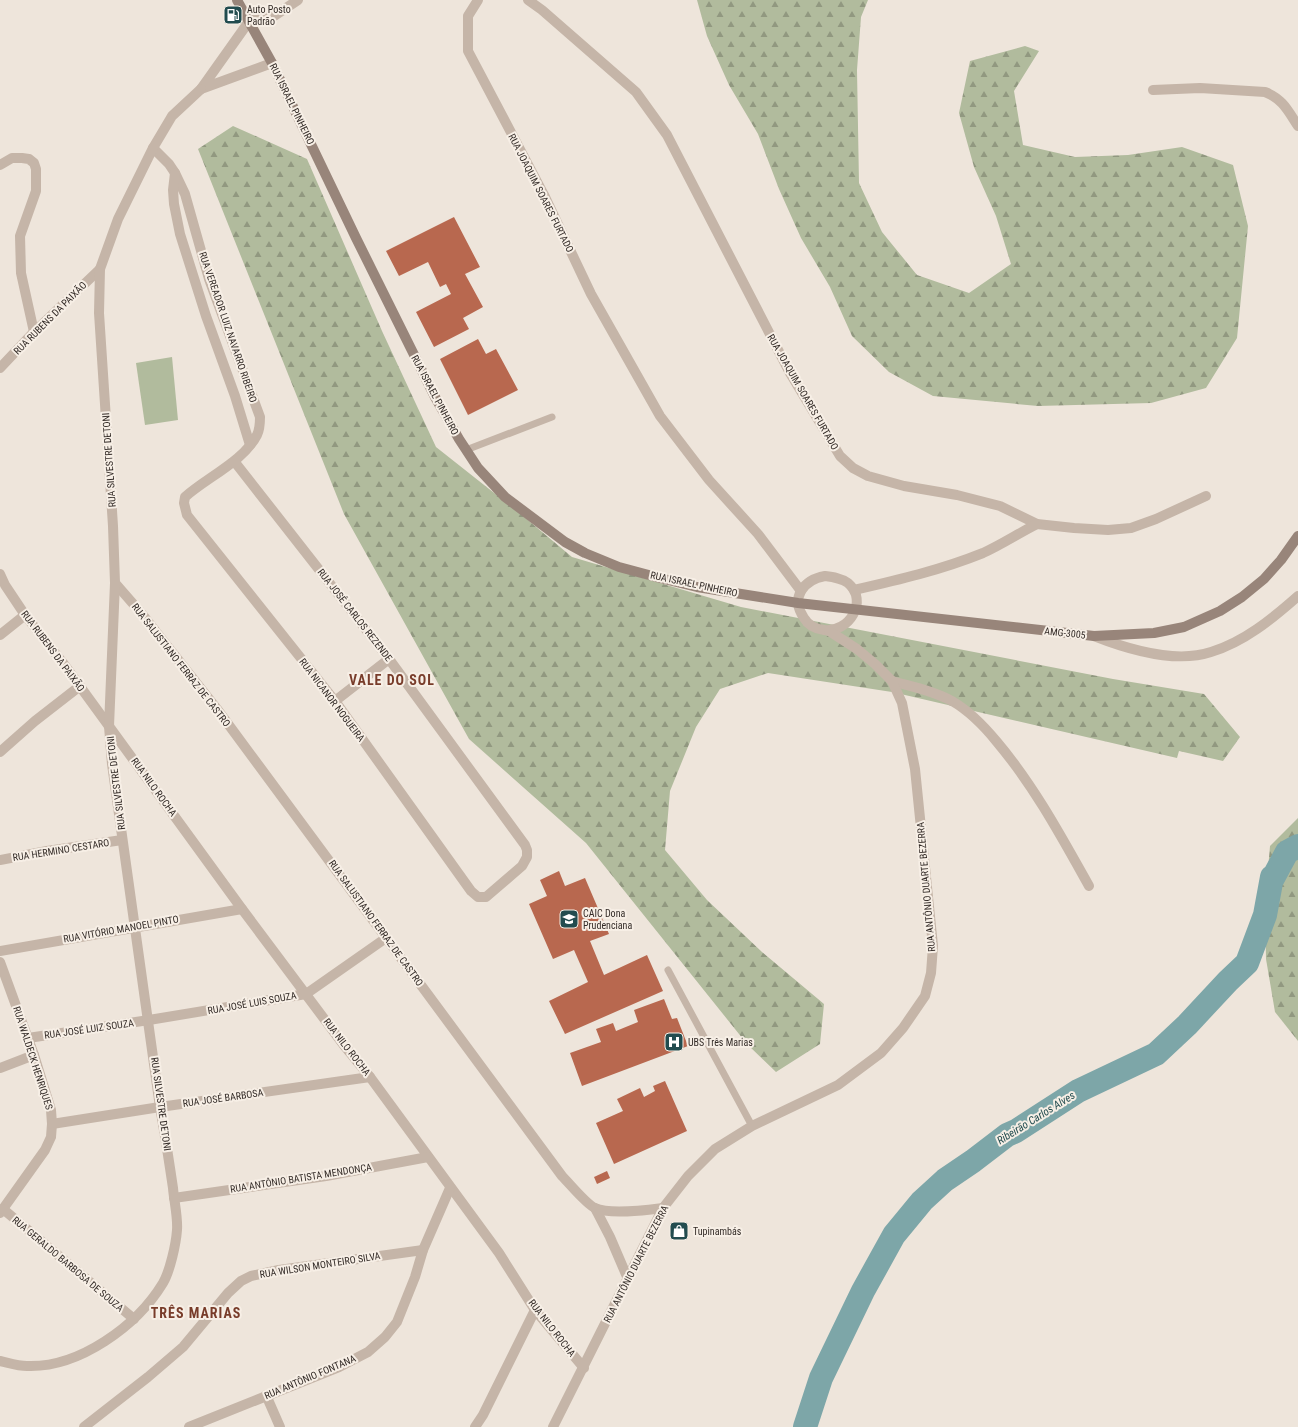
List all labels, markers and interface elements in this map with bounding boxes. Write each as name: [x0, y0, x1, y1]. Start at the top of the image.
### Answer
fuel station icon: Auto Posto Padrão: [222, 4, 244, 26]
place label: Auto Posto Padrão: [247, 4, 291, 27]
street label: RUA ISRAEL PINHEIRO: [268, 62, 316, 146]
street label: RUA JOAQUIM SOARES FURTADO: [506, 132, 576, 254]
street label: RUA VEREADOR LUIZ NAVARRO RIBEIRO: [197, 250, 259, 404]
street label: RUA RUBENS DA PAIXÃO: [11, 279, 89, 357]
street label: RUA JOAQUIM SOARES FURTADO: [765, 332, 841, 452]
street label: RUA ISRAEL PINHEIRO: [409, 353, 461, 437]
street label: RUA SILVESTRE DETONI: [100, 412, 118, 508]
street label: RUA JOSÉ CARLOS REZENDE: [316, 566, 395, 663]
street label: RUA ISRAEL PINHEIRO: [649, 569, 739, 599]
street label: RUA SALUSTIANO FERRAZ DE CASTRO: [130, 601, 232, 729]
street label: RUA RUBENS DA PAIXÃO: [19, 608, 88, 693]
street label: AMG-3005: [1044, 625, 1086, 641]
street label: RUA NICANOR NOGUEIRA: [297, 656, 367, 744]
district label: VALE DO SOL: [349, 672, 435, 688]
street label: RUA SILVESTRE DETONI: [105, 735, 127, 831]
street label: RUA NILO ROCHA: [129, 756, 179, 818]
street label: RUA ANTÔNIO DUARTE BEZERRA: [914, 821, 937, 952]
street label: RUA HERMINO CESTARO: [12, 837, 110, 863]
street label: RUA SALUSTIANO FERRAZ DE CASTRO: [327, 858, 425, 988]
school or university icon: CAIC Dona Prudenciana: [558, 908, 580, 930]
place label: CAIC Dona Prudenciana: [583, 908, 632, 931]
street label: RUA VITÓRIO MANOEL PINTO: [62, 912, 179, 945]
street label: RUA JOSÉ LUIS SOUZA: [206, 989, 298, 1016]
street label: RUA WALDECK HENRIQUES: [11, 1005, 55, 1111]
street label: RUA JOSÉ LUIZ SOUZA: [43, 1016, 135, 1041]
street label: RUA NILO ROCHA: [321, 1016, 373, 1078]
hospital icon: UBS Três Marias: [663, 1031, 685, 1053]
place label: UBS Três Marias: [688, 1037, 753, 1048]
street label: RUA SILVESTRE DETONI: [149, 1056, 173, 1152]
street label: RUA JOSÉ BARBOSA: [182, 1086, 264, 1109]
water label: Ribeirão Carlos Alves: [995, 1089, 1077, 1147]
street label: RUA ANTÔNIO BATISTA MENDONÇA: [229, 1160, 373, 1195]
street label: RUA ANTÔNIO DUARTE BEZERRA: [601, 1203, 671, 1324]
street label: RUA GERALDO BARBOSA DE SOUZA: [10, 1214, 126, 1314]
shop icon: Tupinambás: [668, 1220, 690, 1242]
place label: Tupinambás: [693, 1226, 742, 1237]
street label: RUA WILSON MONTEIRO SILVA: [259, 1250, 381, 1280]
street label: RUA NILO ROCHA: [526, 1297, 578, 1359]
district label: TRÊS MARIAS: [151, 1304, 241, 1321]
street label: RUA ANTÔNIO FONTANA: [262, 1352, 358, 1401]

